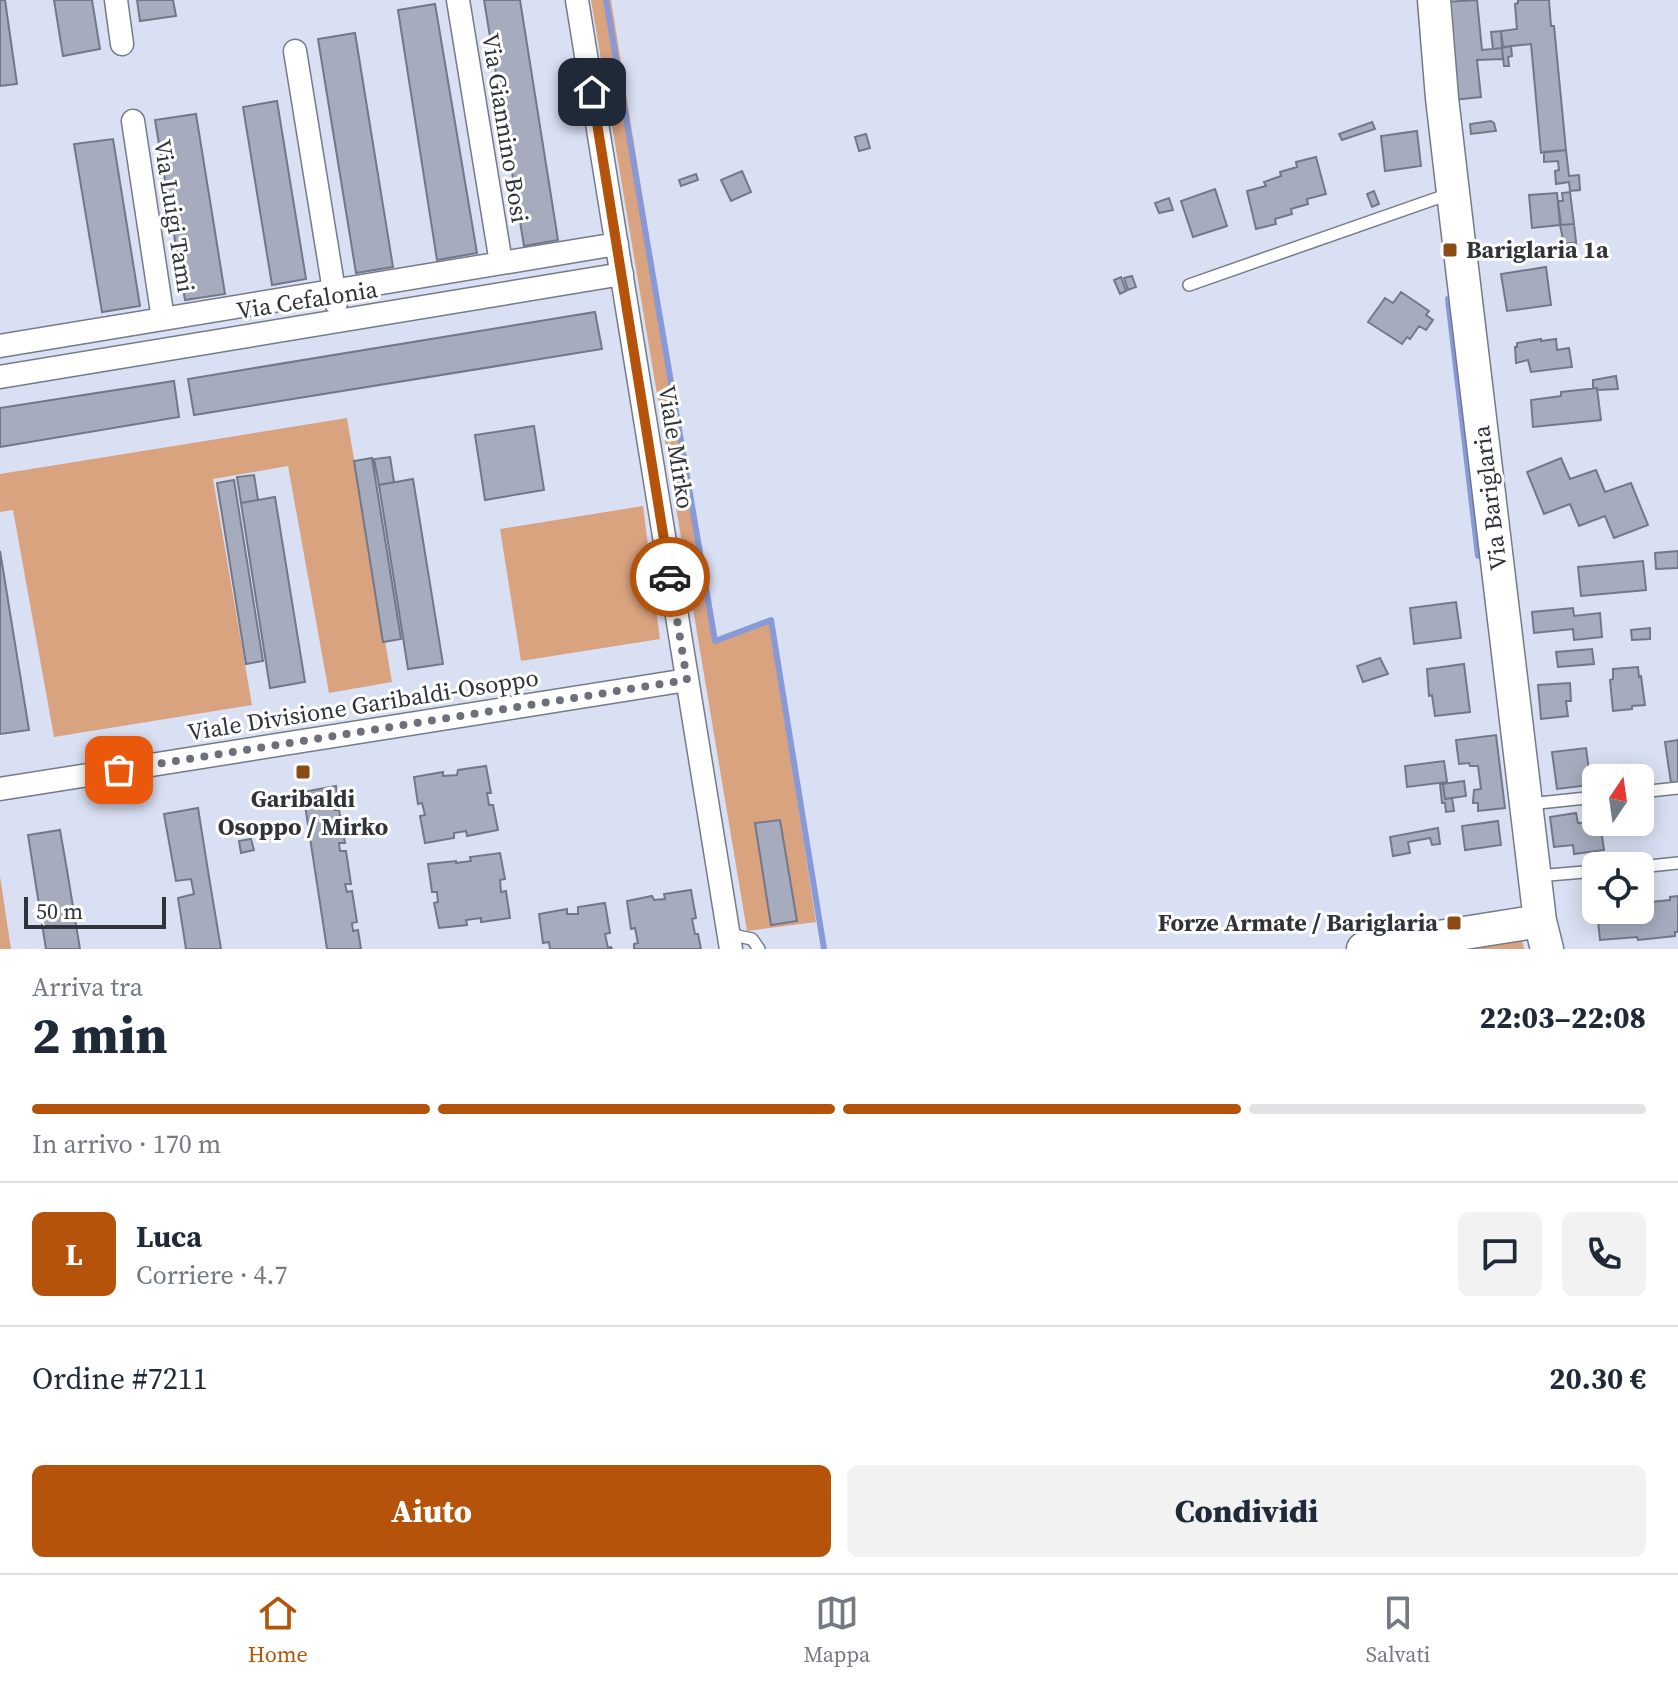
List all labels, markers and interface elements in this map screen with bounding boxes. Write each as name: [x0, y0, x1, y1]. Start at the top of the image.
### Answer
street label: Via Giannino Bosi: [474, 31, 537, 225]
pin: [558, 58, 626, 126]
icon: home: [570, 70, 614, 114]
street label: Via Luigi Tami: [146, 137, 203, 295]
place label: Bariglaria 1a: [1466, 233, 1609, 266]
marker: Bariglaria 1a: [1441, 241, 1459, 259]
street label: Via Cefalonia: [234, 272, 381, 327]
street label: Viale Mirko: [650, 383, 703, 511]
street label: Via Bariglaria: [1464, 423, 1515, 572]
courier: [630, 537, 710, 617]
icon: car: [648, 555, 692, 599]
street label: Viale Divisione Garibaldi-Osoppo: [185, 660, 541, 749]
pin: [85, 736, 153, 804]
icon: bag: [97, 748, 141, 792]
marker: Garibaldi Osoppo / Mirko: [294, 763, 312, 781]
north arrow: [1582, 764, 1654, 836]
map controls: [1582, 764, 1654, 924]
place label: Garibaldi Osoppo / Mirko: [218, 782, 388, 843]
button: locate: [1582, 852, 1654, 924]
scale bar: [24, 893, 166, 929]
text: 50 m: [36, 896, 83, 926]
place label: Forze Armate / Bariglaria: [1158, 906, 1438, 939]
marker: Forze Armate / Bariglaria: [1445, 914, 1463, 932]
text: Arriva tra: [32, 969, 143, 1005]
text: 22:03–22:08: [1479, 997, 1646, 1038]
text: 2 min: [32, 999, 168, 1070]
text: In arrivo · 170 m: [32, 1126, 221, 1162]
button: chat: [1458, 1212, 1542, 1296]
button: phone: [1562, 1212, 1646, 1296]
text: Luca: [136, 1216, 202, 1257]
text: L: [65, 1234, 83, 1275]
text: Corriere · 4.7: [136, 1257, 287, 1293]
text: Ordine #7211: [32, 1358, 208, 1399]
text: 20.30 €: [1549, 1358, 1646, 1399]
button: Aiuto: [32, 1465, 831, 1557]
button: Condividi: [847, 1465, 1646, 1557]
tab: Home: [248, 1591, 308, 1669]
tab: Mappa: [803, 1591, 870, 1669]
tab: Salvati: [1366, 1591, 1430, 1669]

